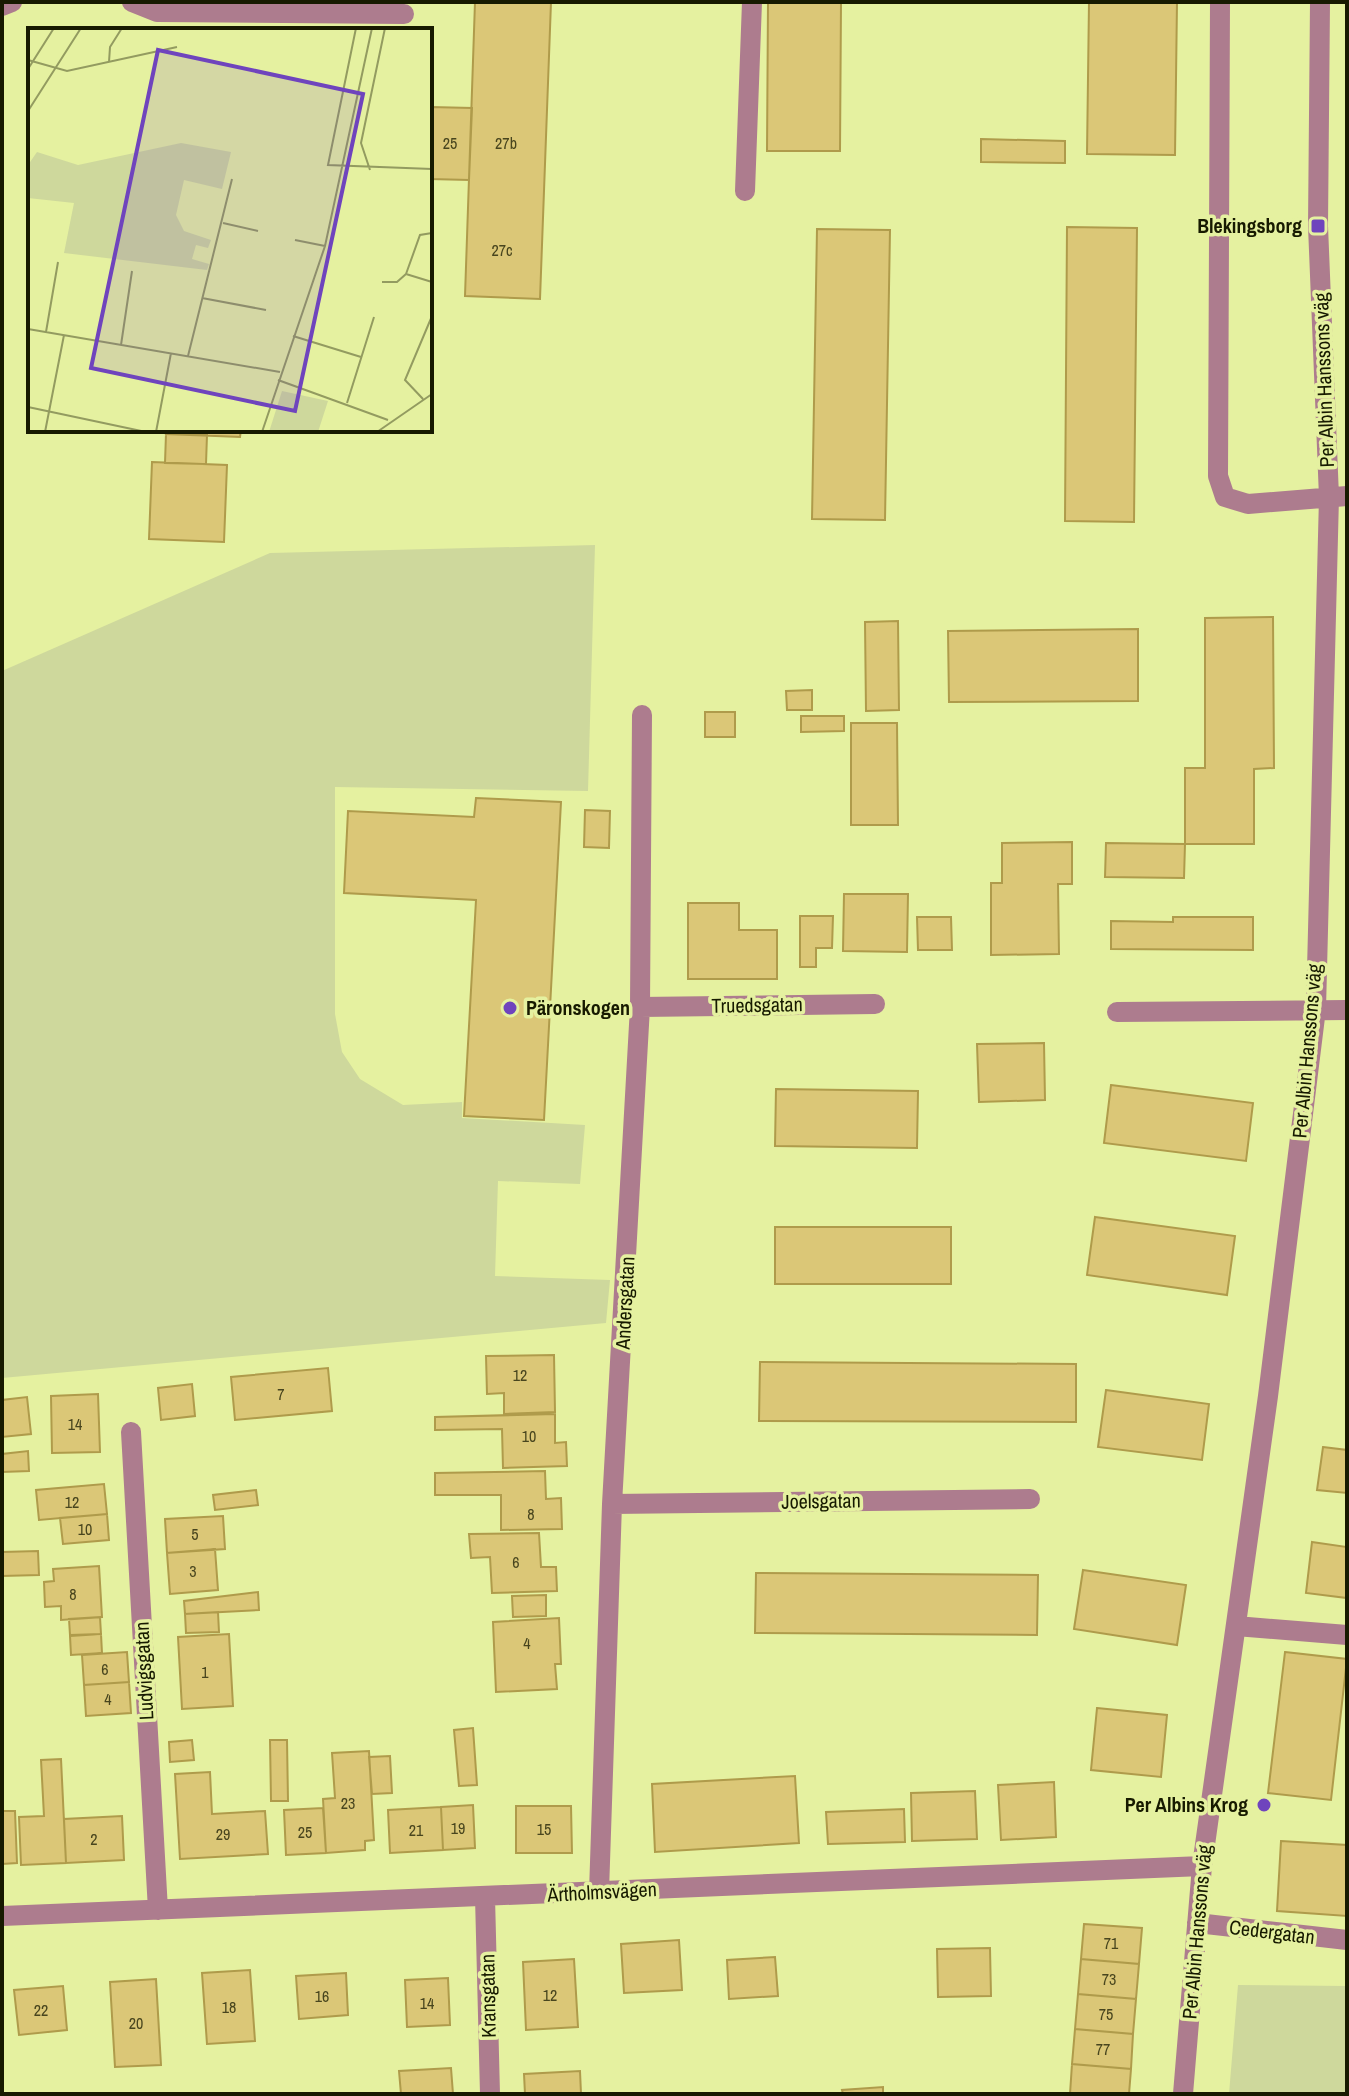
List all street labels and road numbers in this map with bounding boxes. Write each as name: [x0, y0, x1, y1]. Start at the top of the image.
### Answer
street label: Per Albin Hanssons väg: [1307, 292, 1340, 468]
street label: Per Albin Hanssons väg: [1285, 963, 1328, 1139]
street label: Truedsgatan: [711, 990, 803, 1019]
street label: Andersgatan: [609, 1256, 640, 1351]
street label: Joelsgatan: [781, 1486, 861, 1515]
street label: Ludvigsgatan: [127, 1621, 160, 1721]
street label: Per Albin Hanssons väg: [1175, 1844, 1218, 2020]
street label: Ärtholmsvägen: [546, 1875, 657, 1908]
street label: Cedergatan: [1228, 1913, 1316, 1950]
street label: Kransgatan: [473, 1954, 502, 2038]

